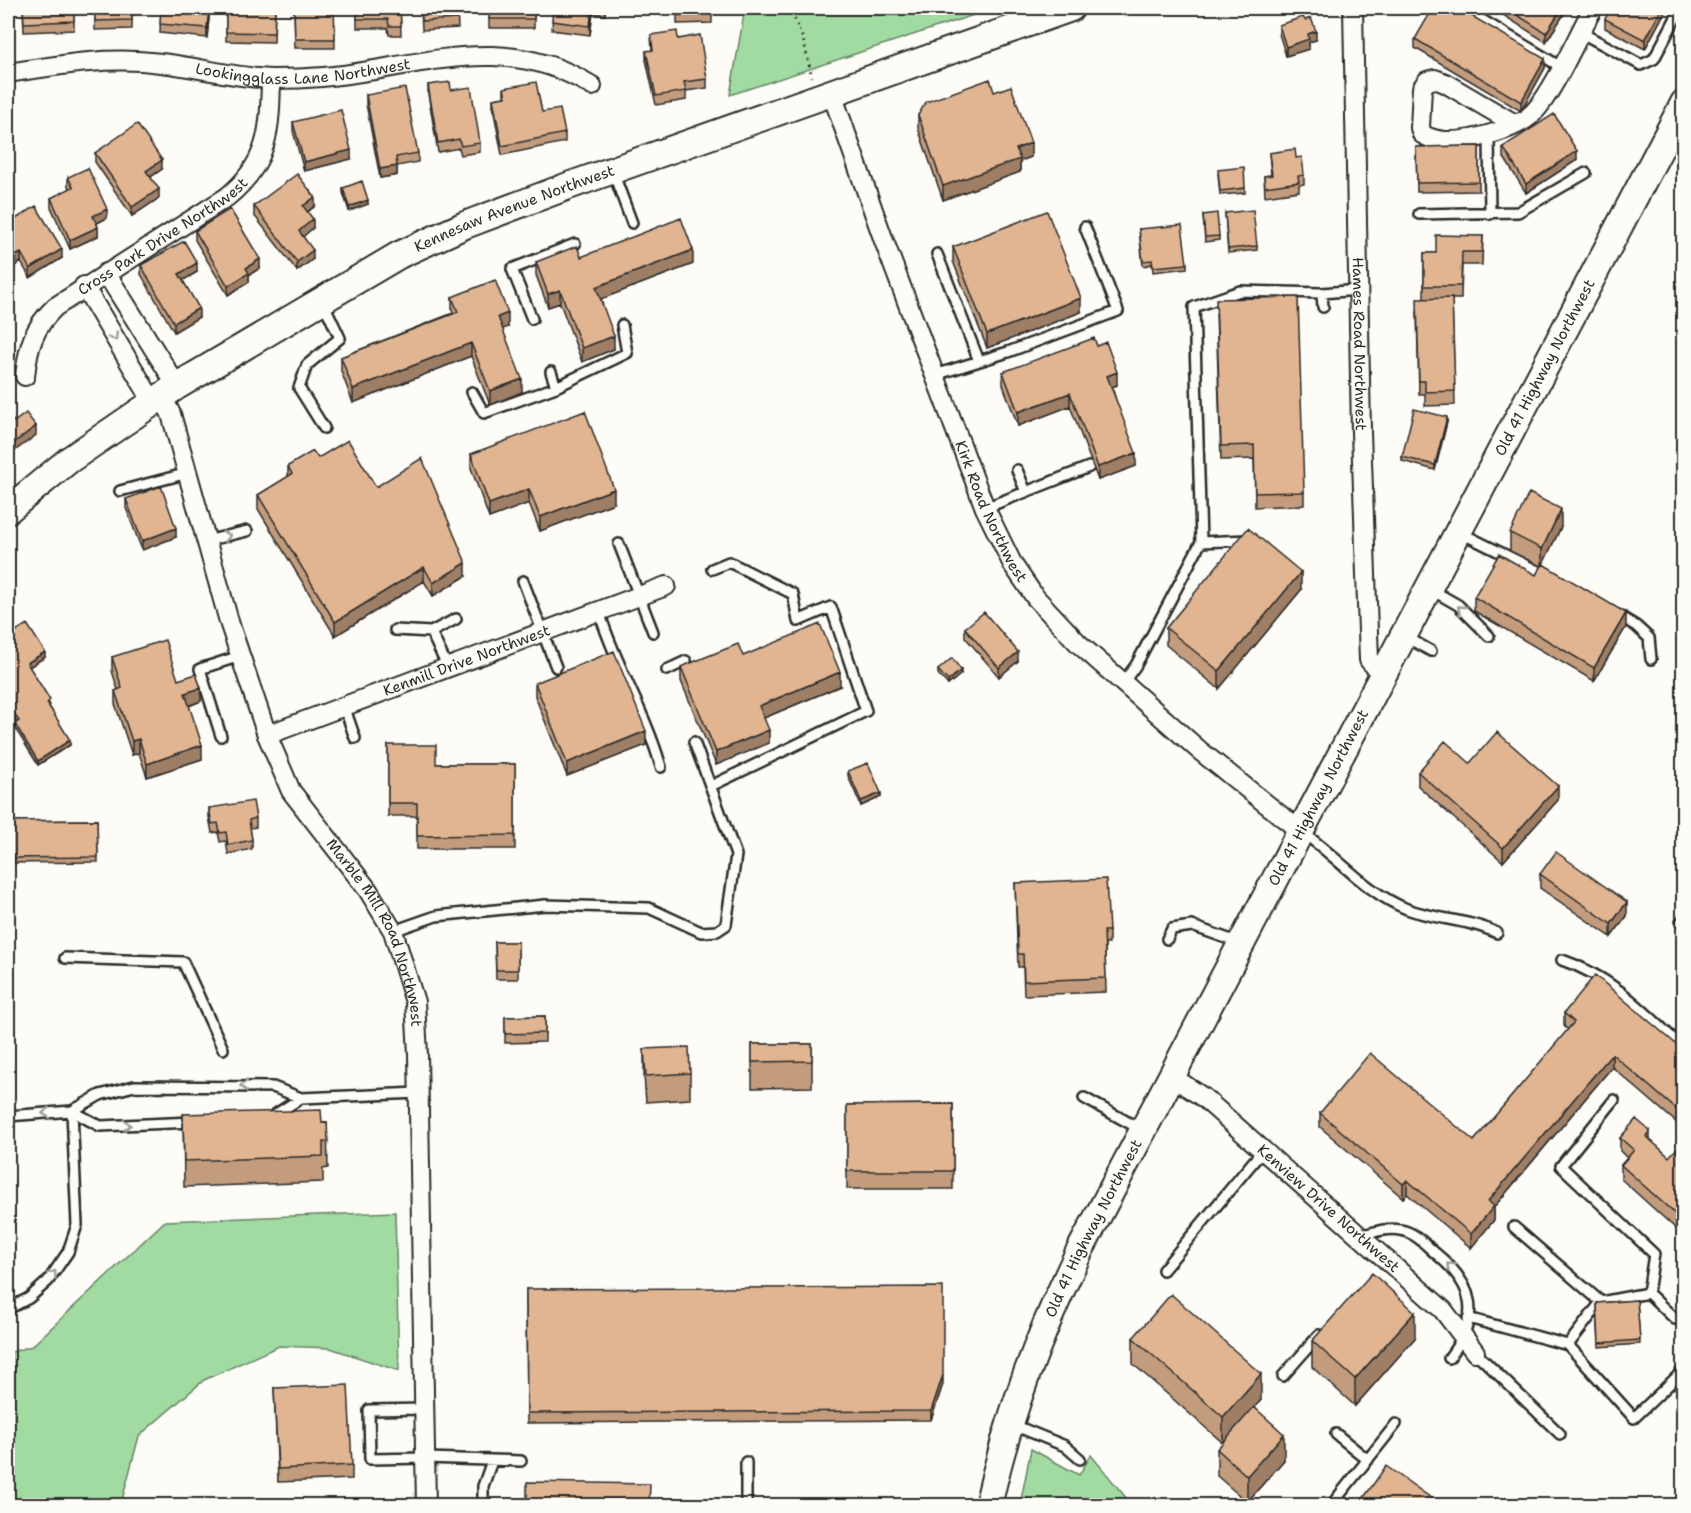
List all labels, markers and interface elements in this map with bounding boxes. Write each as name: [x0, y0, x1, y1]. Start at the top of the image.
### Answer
street label: Lookingglass Lane Northwest: [194, 54, 412, 89]
street label: Kennesaw Avenue Northwest: [411, 160, 617, 257]
street label: Cross Park Drive Northwest: [74, 173, 252, 300]
street label: Hames Road Northwest: [1348, 257, 1371, 431]
street label: Old 41 Highway Northwest: [1490, 276, 1599, 459]
one-way arrow: [106, 331, 118, 341]
street label: Kirk Road Northwest: [950, 438, 1032, 586]
one-way arrow: [221, 531, 231, 544]
one-way arrow: [1457, 605, 1468, 616]
street label: Kenmill Drive Northwest: [380, 620, 553, 701]
street label: Old 41 Highway Northwest: [1264, 706, 1373, 889]
street label: Marble Mill Road Northwest: [322, 835, 426, 1027]
one-way arrow: [240, 1080, 249, 1092]
one-way arrow: [42, 1106, 51, 1119]
one-way arrow: [122, 1118, 131, 1131]
street label: Old 41 Highway Northwest: [1040, 1136, 1147, 1320]
street label: Kenview Drive Northwest: [1253, 1140, 1404, 1277]
one-way arrow: [1446, 1262, 1457, 1273]
one-way arrow: [46, 1269, 57, 1280]

